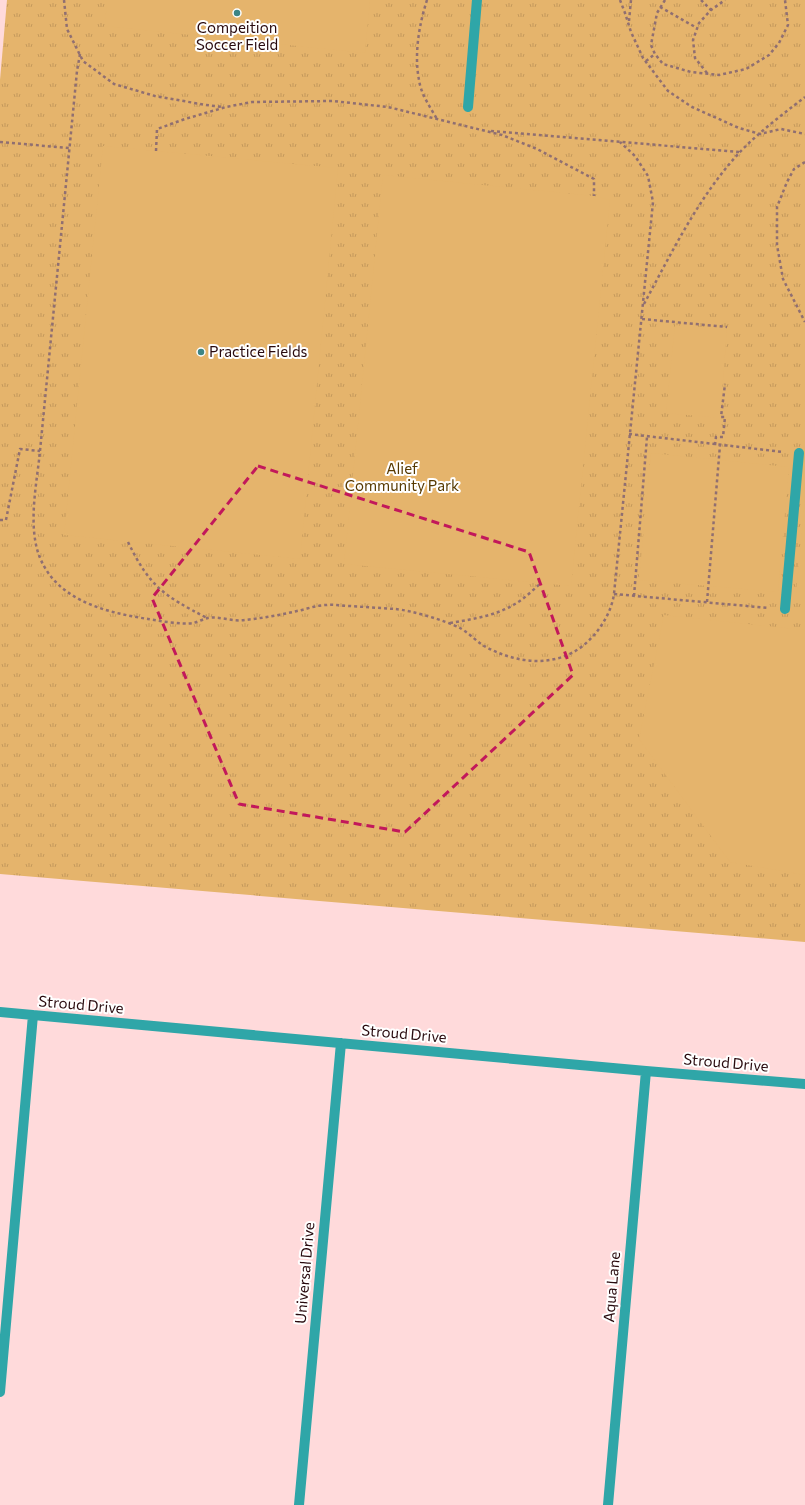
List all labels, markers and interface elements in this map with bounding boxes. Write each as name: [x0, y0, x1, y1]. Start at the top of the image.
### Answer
marker: Compeition Soccer Field: [232, 8, 242, 18]
place label: Compeition Soccer Field: [196, 18, 278, 53]
place label: Practice Fields: [209, 342, 308, 360]
marker: Practice Fields: [196, 347, 206, 357]
park label: Alief Community Park: [345, 459, 459, 494]
street label: Stroud Drive: [38, 991, 125, 1017]
street label: Stroud Drive: [361, 1020, 448, 1046]
street label: Stroud Drive: [683, 1049, 770, 1075]
street label: Universal Drive: [291, 1221, 317, 1325]
street label: Aqua Lane: [599, 1251, 623, 1323]

